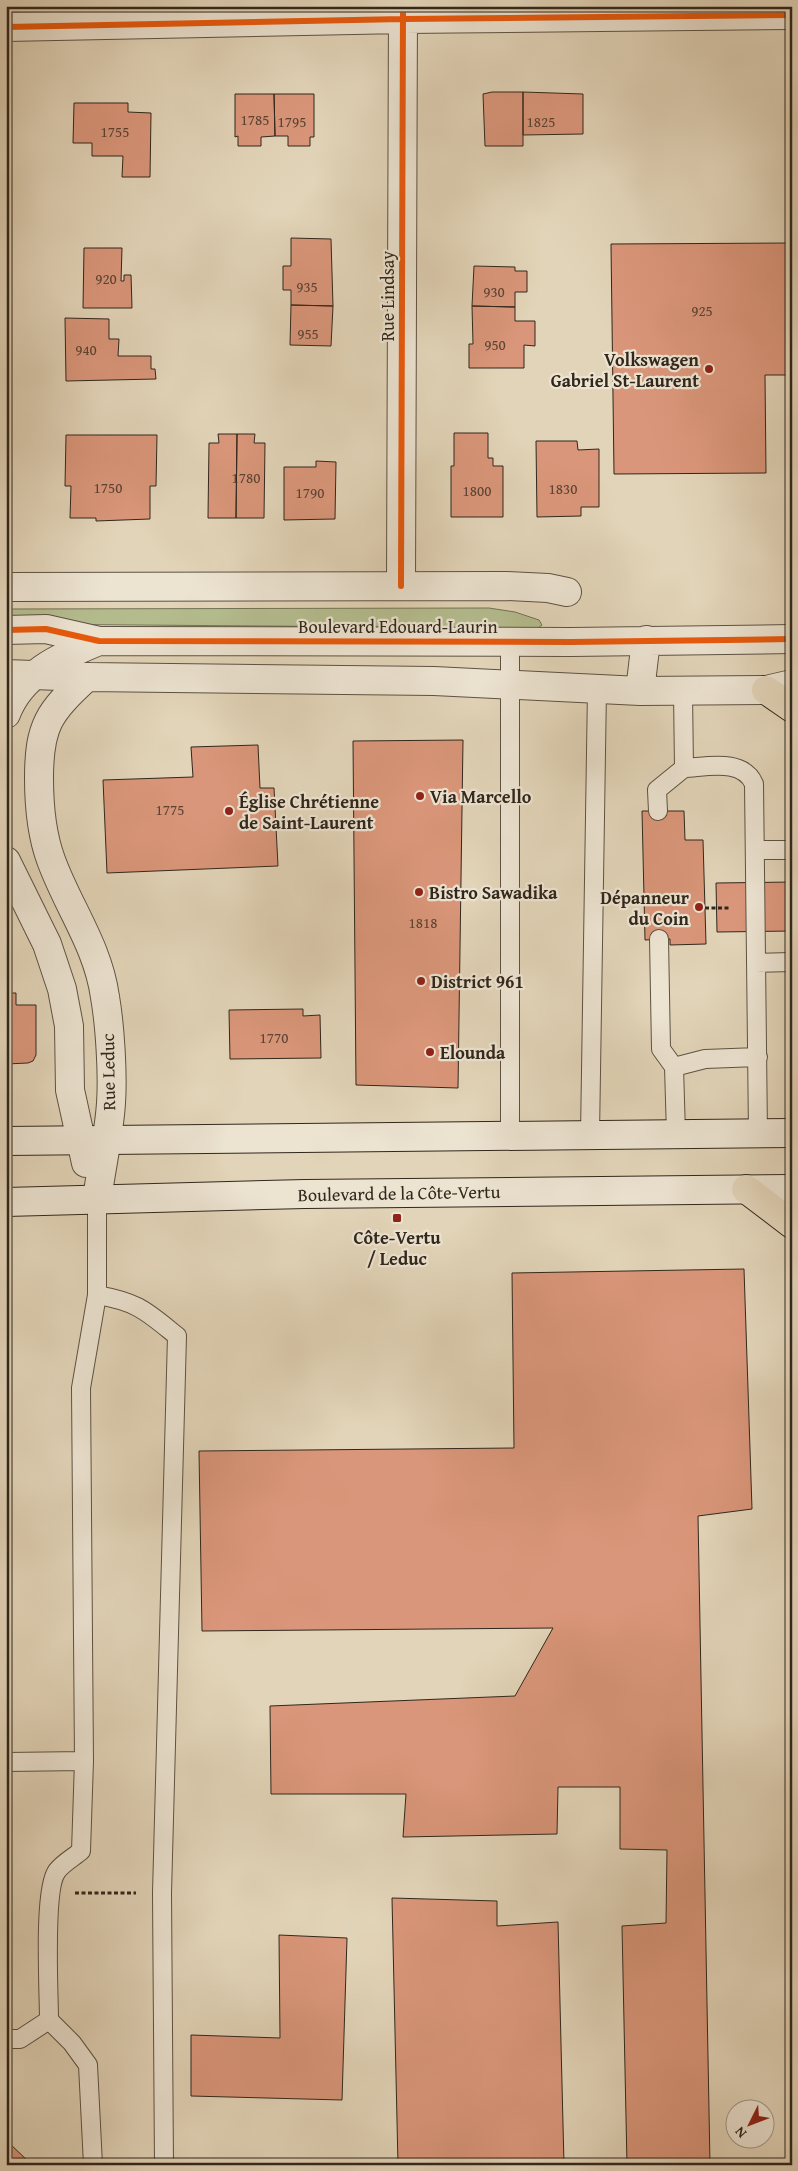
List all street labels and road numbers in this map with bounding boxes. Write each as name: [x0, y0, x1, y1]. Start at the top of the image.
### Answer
street label: Rue Lindsay: [374, 251, 401, 341]
street label: Boulevard Edouard-Laurin: [298, 613, 498, 640]
street label: Rue Leduc: [94, 1033, 122, 1111]
street label: Boulevard de la Côte-Vertu: [297, 1178, 501, 1208]

